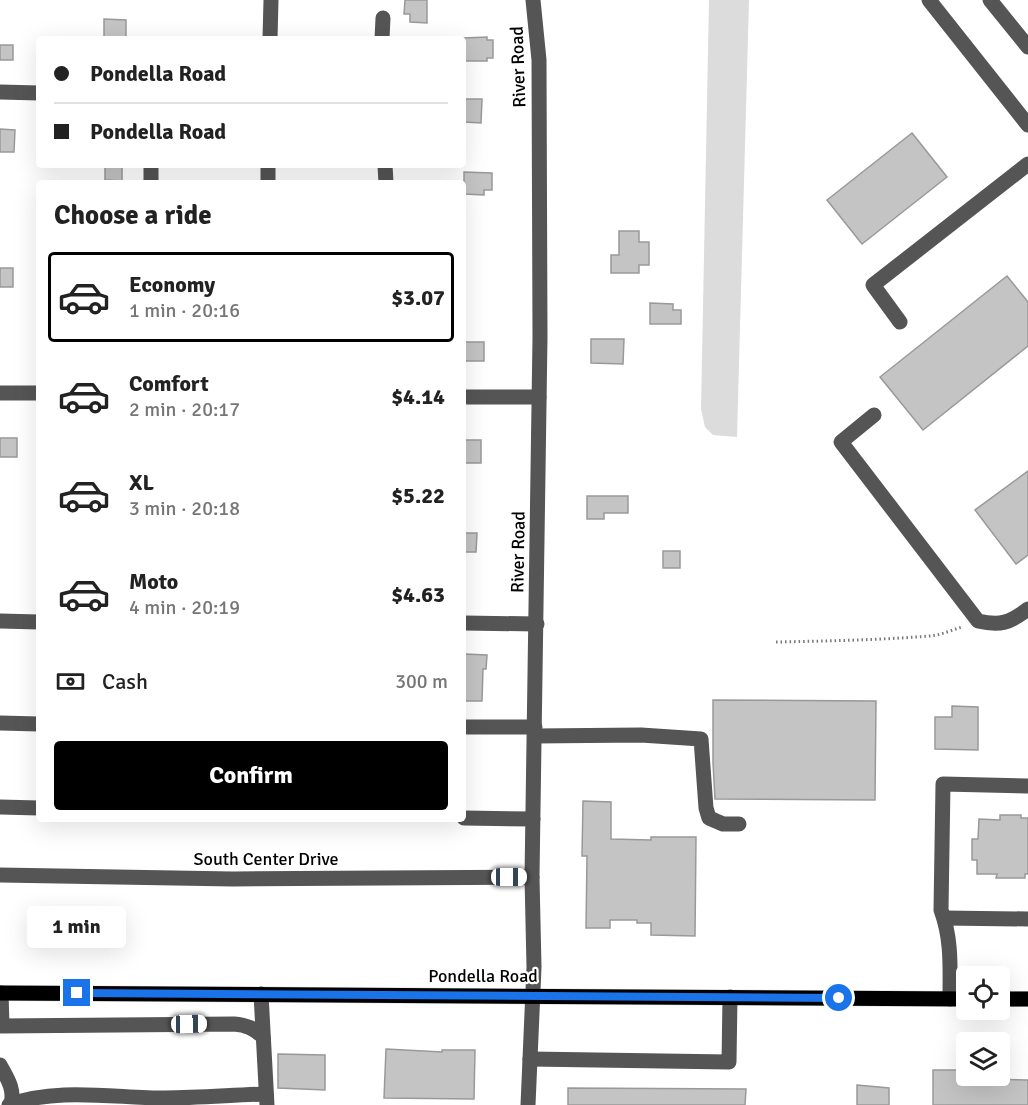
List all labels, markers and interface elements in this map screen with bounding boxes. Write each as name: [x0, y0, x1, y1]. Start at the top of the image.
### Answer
street label: River Road: [506, 26, 530, 108]
text: Pondella Road: [90, 60, 226, 87]
text: Pondella Road: [90, 118, 226, 145]
text: Choose a ride: [54, 199, 212, 232]
icon: car: [57, 270, 111, 324]
text: Economy: [129, 271, 215, 298]
text: $3.07: [391, 284, 445, 311]
text: 1 min · 20:16: [129, 298, 240, 323]
icon: car: [57, 369, 111, 423]
text: Comfort: [129, 370, 209, 397]
text: $4.14: [391, 383, 445, 410]
text: 2 min · 20:17: [129, 397, 240, 422]
icon: car: [57, 468, 111, 522]
text: XL: [129, 469, 154, 496]
text: $5.22: [391, 482, 445, 509]
text: 3 min · 20:18: [129, 496, 240, 521]
street label: River Road: [506, 511, 530, 593]
icon: car: [57, 567, 111, 621]
text: Moto: [129, 568, 178, 595]
text: $4.63: [391, 581, 445, 608]
text: 4 min · 20:19: [129, 595, 240, 620]
icon: cash: [54, 665, 87, 698]
text: Cash: [102, 668, 148, 695]
text: 300 m: [395, 669, 448, 694]
button: Confirm: [54, 741, 448, 810]
street label: South Center Drive: [194, 848, 338, 870]
car: [491, 868, 527, 886]
callout: 1 min: [28, 906, 127, 948]
text: 1 min: [52, 914, 101, 939]
street label: Pondella Road: [428, 965, 538, 987]
map controls: [956, 966, 1010, 1086]
button: locate: [956, 966, 1010, 1020]
route end: [63, 979, 90, 1006]
route start: [825, 984, 852, 1011]
car: [171, 1015, 207, 1033]
button: layers: [956, 1032, 1010, 1086]

